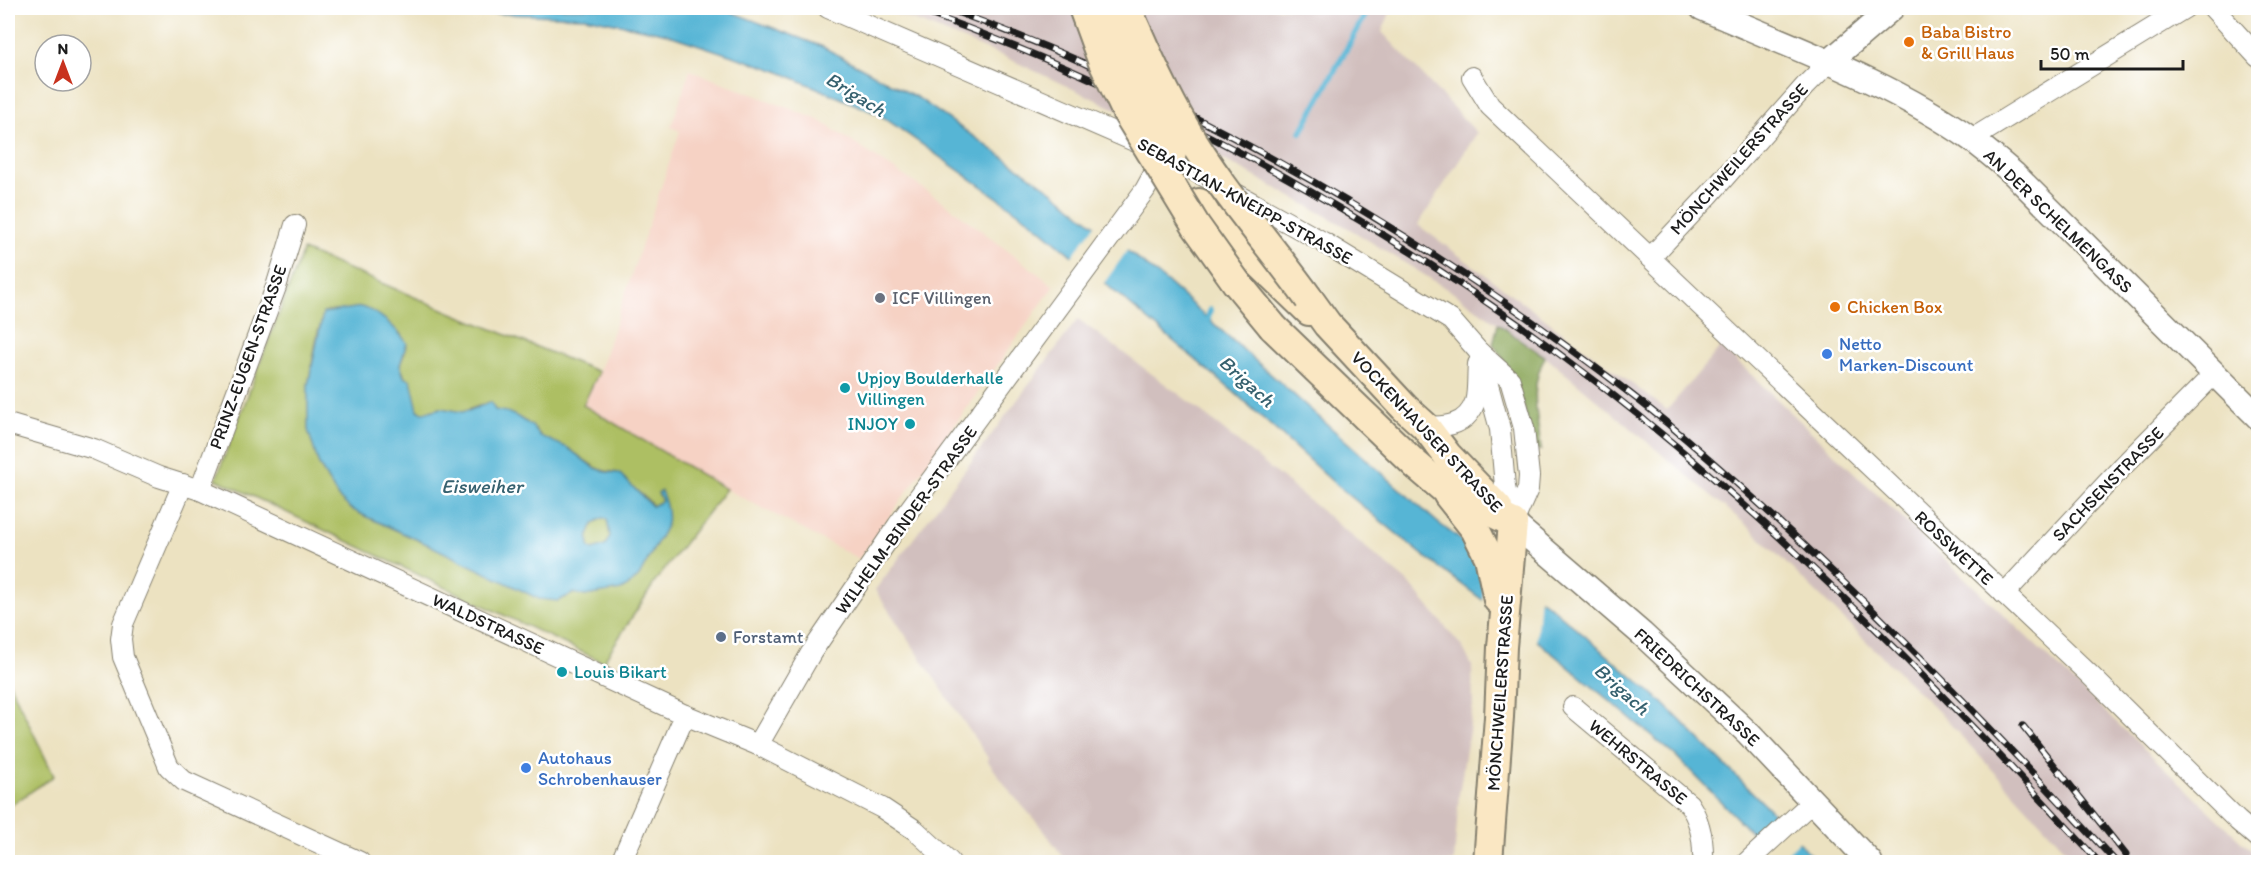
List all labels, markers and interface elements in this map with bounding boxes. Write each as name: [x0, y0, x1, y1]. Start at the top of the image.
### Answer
place label: Baba Bistro & Grill Haus: [1921, 21, 2014, 64]
north arrow: [33, 33, 93, 93]
scale bar: [2041, 33, 2184, 71]
marker: Baba Bistro & Grill Haus: [1902, 35, 1916, 49]
text: N: [58, 39, 68, 58]
text: 50 m: [2050, 43, 2090, 65]
water label: Brigach: [822, 66, 891, 122]
street label: MÖNCHWEILERSTRASSE: [1665, 79, 1813, 239]
street label: SEBASTIAN-KNEIPP-STRASSE: [1134, 133, 1356, 269]
street label: AN DER SCHELMENGASS: [1979, 144, 2137, 298]
street label: PRINZ-EUGEN-STRASSE: [204, 262, 292, 452]
place label: ICF Villingen: [892, 287, 992, 309]
marker: ICF Villingen: [873, 291, 887, 305]
place label: Chicken Box: [1847, 296, 1943, 318]
marker: Chicken Box: [1828, 300, 1842, 314]
place label: Netto Marken-Discount: [1839, 333, 1974, 376]
street label: VOCKENHAUSER STRASSE: [1346, 347, 1508, 517]
marker: Netto Marken-Discount: [1820, 347, 1834, 361]
water label: Brigach: [1214, 350, 1280, 412]
place label: Upjoy Boulderhalle Villingen: [857, 367, 1003, 410]
marker: Upjoy Boulderhalle Villingen: [838, 381, 852, 395]
place label: INJOY: [848, 413, 899, 435]
marker: INJOY: [903, 417, 917, 431]
street label: WILHELM-BINDER-STRASSE: [830, 421, 982, 619]
street label: SACHSENSTRASSE: [2048, 422, 2168, 546]
water label: Eisweiher: [441, 474, 525, 498]
street label: ROSSWETTE: [1910, 506, 1998, 590]
street label: WALDSTRASSE: [429, 589, 547, 659]
street label: MÖNCHWEILERSTRASSE: [1482, 594, 1518, 792]
street label: FRIEDRICHSTRASSE: [1630, 623, 1764, 751]
place label: Forstamt: [733, 626, 804, 648]
marker: Forstamt: [714, 630, 728, 644]
water label: Brigach: [1589, 658, 1655, 720]
place label: Louis Bikart: [574, 661, 667, 683]
marker: Louis Bikart: [555, 665, 569, 679]
street label: WEHRSTRASSE: [1584, 714, 1692, 810]
place label: Autohaus Schrobenhauser: [538, 747, 662, 790]
marker: Autohaus Schrobenhauser: [519, 761, 533, 775]

